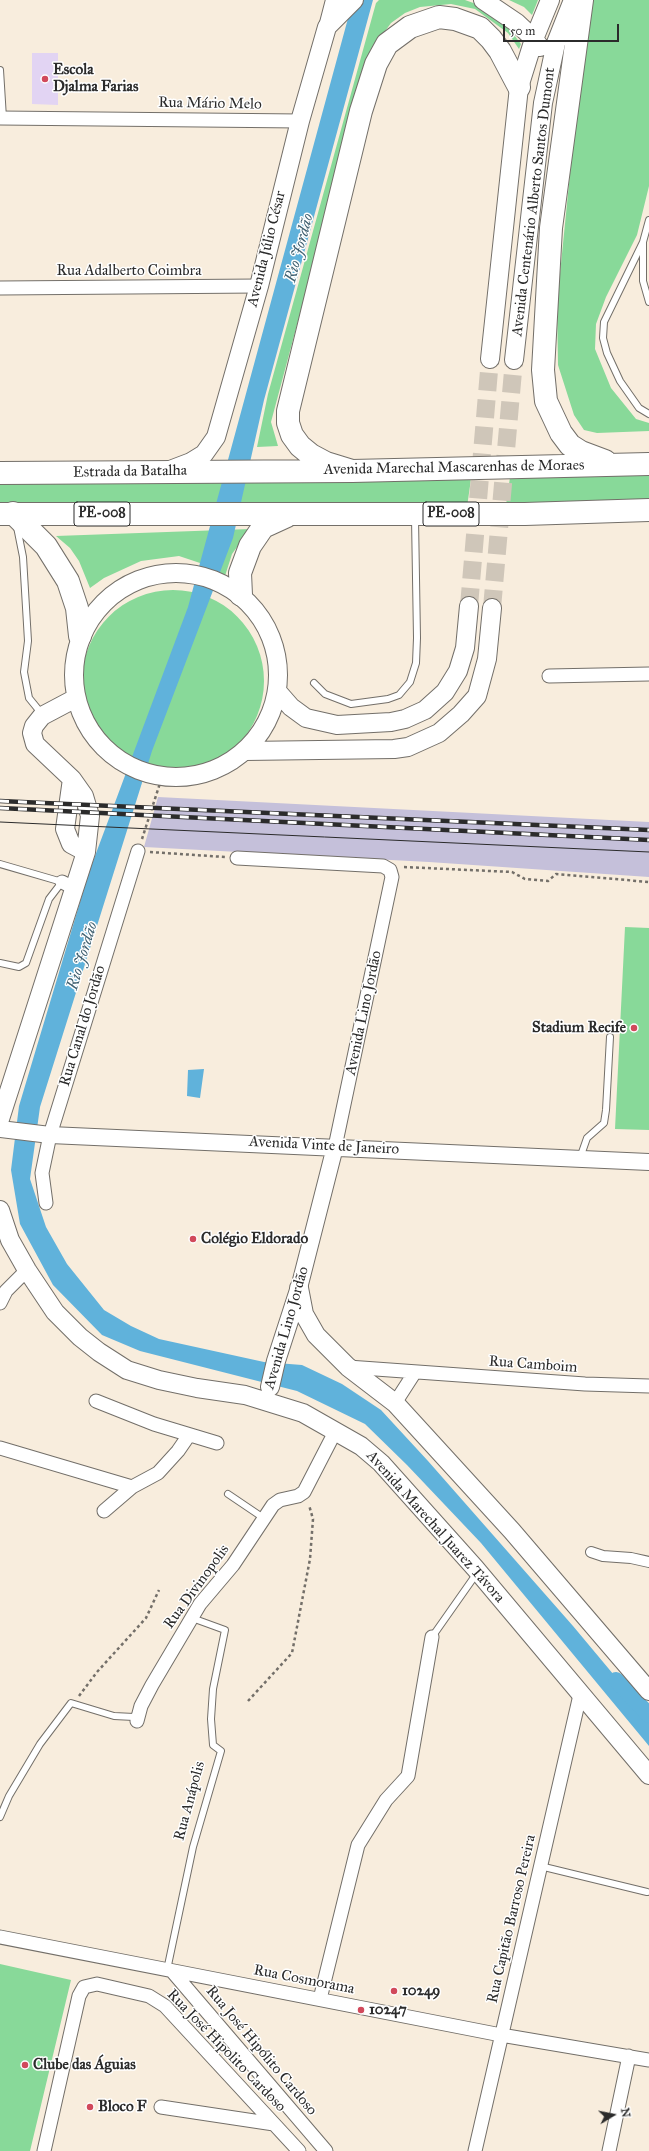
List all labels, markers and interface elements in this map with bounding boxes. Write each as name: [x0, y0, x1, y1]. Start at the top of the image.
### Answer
scale bar: [505, 16, 621, 42]
text: 50 m: [510, 24, 535, 38]
place label: Escola Djalma Farias: [53, 61, 138, 96]
street label: Avenida Centenário Alberto Santos Dumont: [509, 67, 559, 337]
marker: Escola Djalma Farias: [40, 74, 50, 84]
street label: Rua Mário Melo: [158, 94, 262, 114]
street label: Avenida Júlio César: [244, 189, 290, 309]
water label: Rio Jordão: [282, 212, 318, 284]
street label: Rua Adalberto Coimbra: [56, 262, 202, 280]
street label: Avenida Marechal Mascarenhas de Moraes: [324, 457, 584, 479]
street label: Estrada da Batalha: [73, 462, 187, 482]
road number: PE-008: [74, 502, 130, 526]
road number: PE-008: [423, 502, 479, 526]
water label: Rio Jordão: [64, 920, 102, 992]
street label: Avenida Lino Jordão: [342, 949, 386, 1077]
street label: Rua Canal do Jordão: [56, 964, 110, 1088]
place label: Stadium Recife: [532, 1019, 626, 1037]
marker: Stadium Recife: [629, 1023, 639, 1033]
street label: Avenida Vinte de Janeiro: [249, 1133, 399, 1159]
place label: Colégio Eldorado: [201, 1230, 308, 1248]
marker: Colégio Eldorado: [188, 1234, 198, 1244]
street label: Avenida Lino Jordão: [261, 1265, 313, 1391]
street label: Rua Camboim: [488, 1353, 578, 1377]
street label: Avenida Marechal Juarez Távora: [362, 1447, 508, 1607]
street label: Rua Divinopolis: [160, 1541, 234, 1633]
street label: Rua Anápolis: [171, 1759, 209, 1843]
street label: Rua Capitão Barroso Pereira: [484, 1833, 540, 2005]
street label: Rua Cosmorama: [252, 1961, 356, 1999]
place label: 10249: [402, 1982, 440, 2000]
street label: Rua José Hipólito Cardoso: [202, 1983, 320, 2119]
street label: Rua José Hipolito Cardoso: [163, 1986, 289, 2116]
marker: 10249: [389, 1986, 399, 1996]
place label: 10247: [369, 2001, 407, 2019]
marker: 10247: [356, 2005, 366, 2015]
place label: Clube das Águias: [33, 2056, 136, 2074]
marker: Clube das Águias: [20, 2060, 30, 2070]
north arrow: [593, 2095, 633, 2135]
place label: Bloco F: [98, 2098, 147, 2116]
marker: Bloco F: [85, 2102, 95, 2112]
text: N: [618, 2107, 633, 2119]

